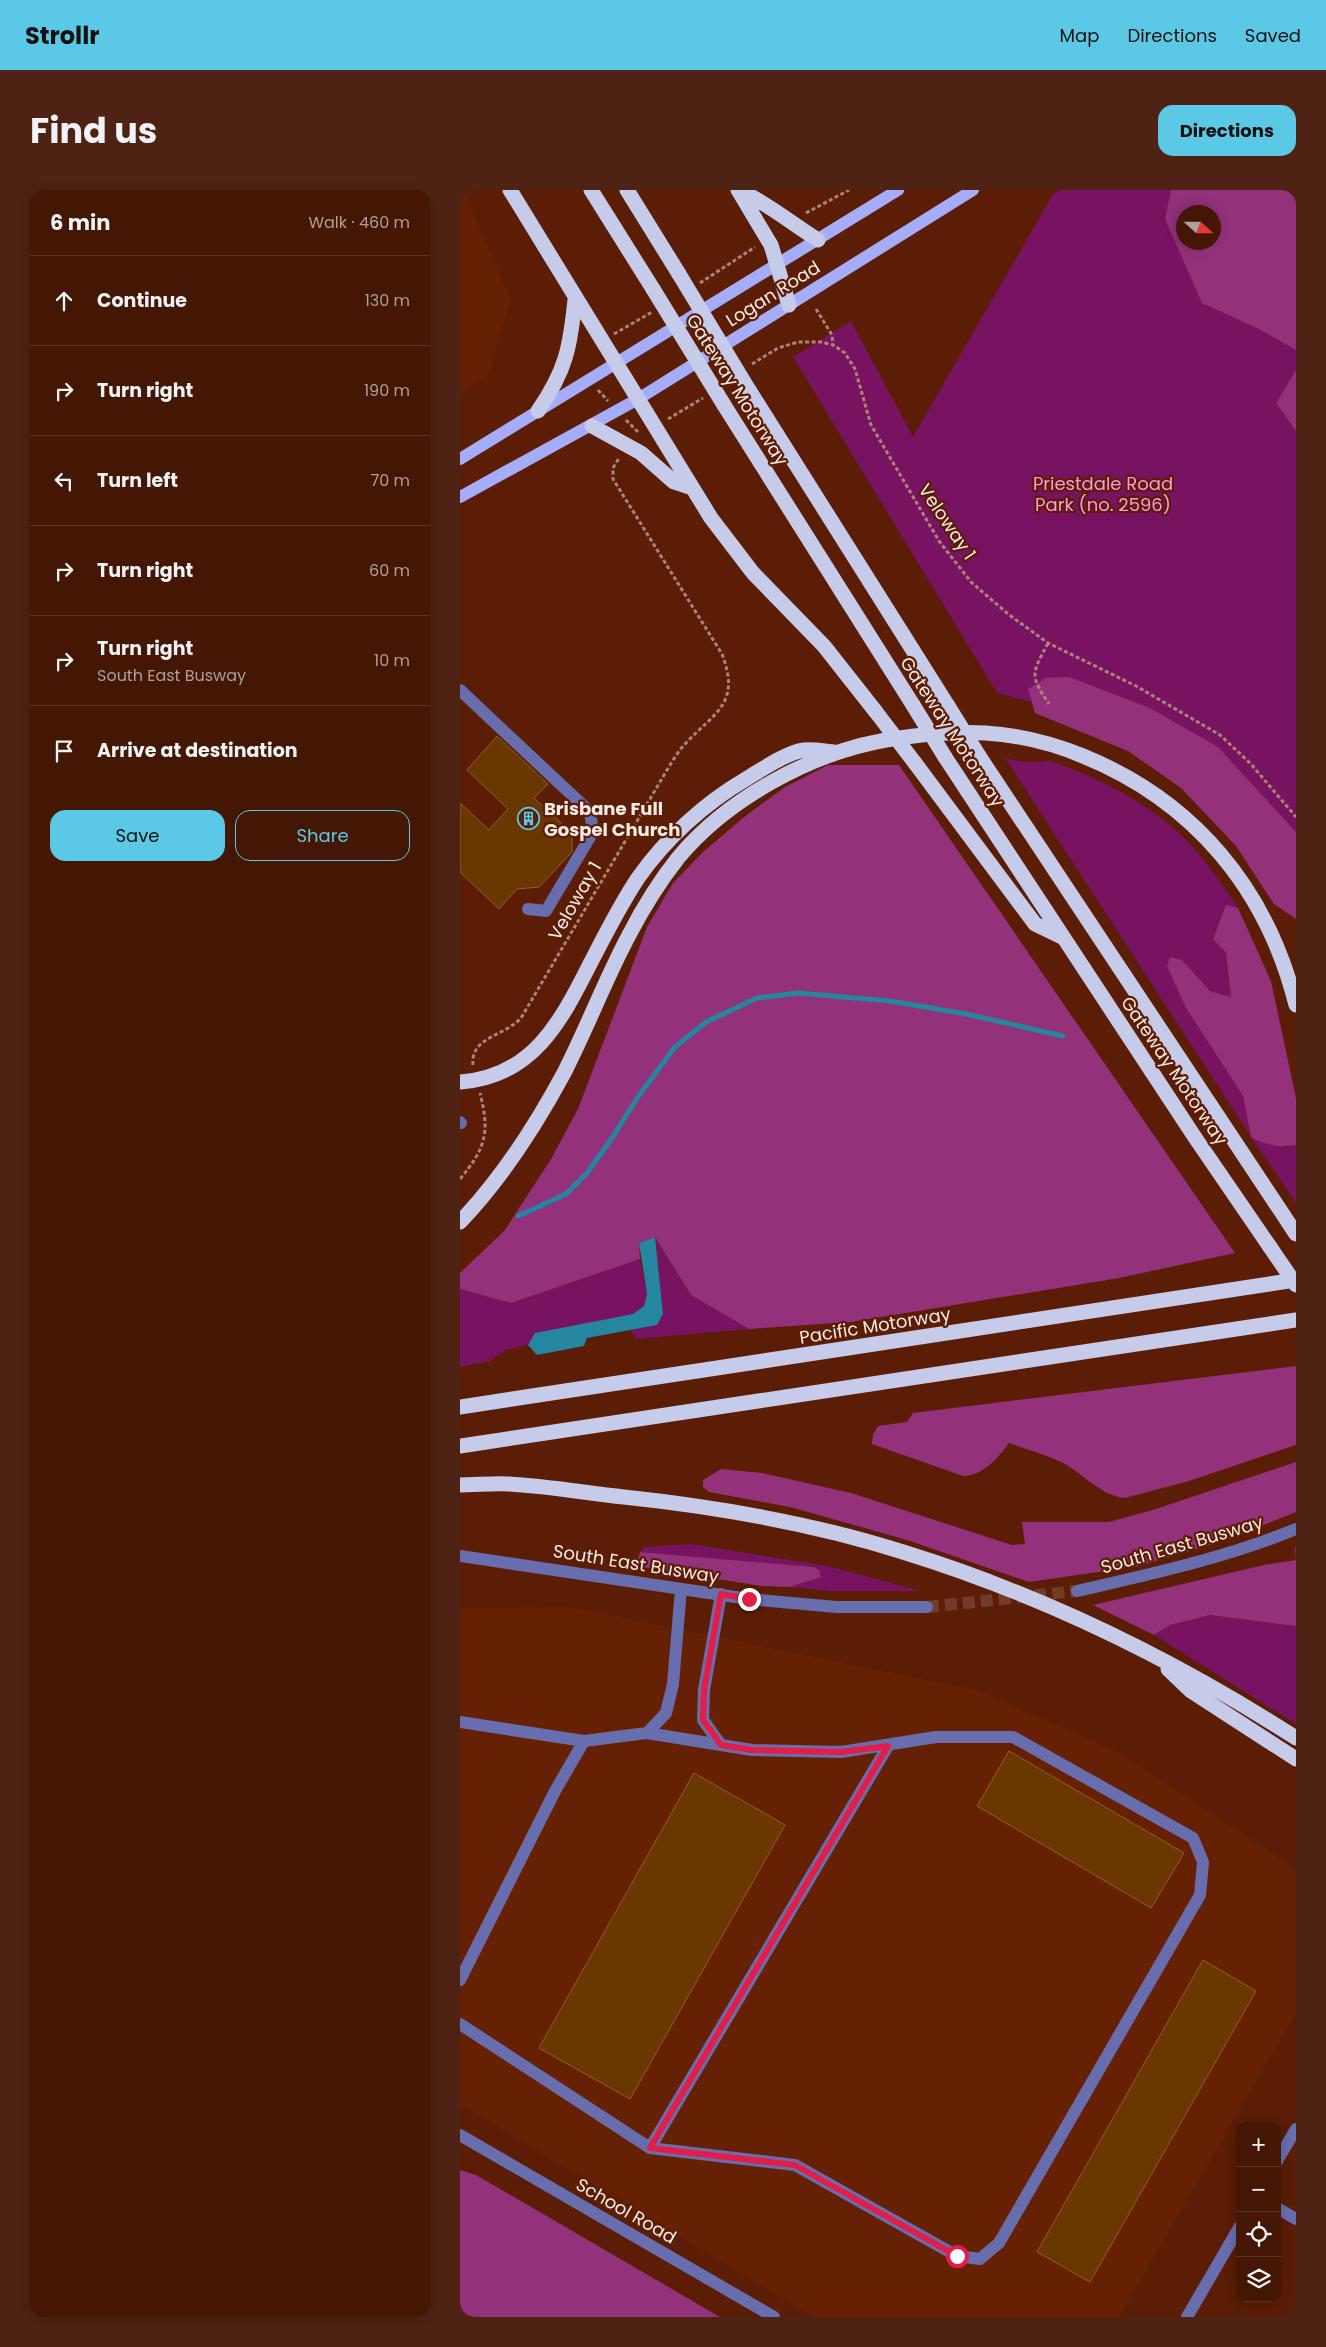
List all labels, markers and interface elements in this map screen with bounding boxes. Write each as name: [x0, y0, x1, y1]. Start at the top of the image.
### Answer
text: Strollr: [25, 19, 100, 52]
text: Map: [1060, 23, 1099, 48]
text: Directions: [1127, 23, 1217, 48]
text: Saved: [1245, 23, 1301, 48]
button: Directions: [1158, 105, 1296, 156]
text: Find us: [30, 106, 157, 155]
north arrow: [1176, 205, 1221, 250]
text: 6 min: [50, 208, 110, 237]
text: Walk · 460 m: [308, 211, 410, 234]
street label: Logan Road: [721, 255, 825, 332]
icon: ahead: [50, 287, 78, 315]
text: Continue: [97, 287, 187, 314]
text: 130 m: [365, 289, 410, 312]
street label: Gateway Motorway: [681, 309, 794, 470]
icon: right: [50, 377, 78, 405]
text: Turn right: [97, 377, 193, 404]
text: 190 m: [364, 379, 410, 402]
icon: left: [50, 467, 78, 495]
text: Turn left: [97, 467, 178, 494]
text: 70 m: [370, 469, 410, 492]
park label: Priestdale Road Park (no. 2596): [1033, 471, 1173, 517]
street label: Veloway 1: [913, 479, 982, 565]
icon: right: [50, 557, 78, 585]
text: Turn right: [97, 557, 193, 584]
text: 60 m: [369, 559, 410, 582]
text: Turn right: [97, 635, 193, 662]
icon: right: [50, 647, 78, 675]
text: 10 m: [374, 649, 410, 672]
street label: Gateway Motorway: [894, 652, 1010, 812]
text: South East Busway: [97, 664, 246, 687]
icon: arrive: [50, 737, 78, 765]
text: Arrive at destination: [97, 737, 298, 764]
place label: Brisbane Full Gospel Church: [544, 796, 680, 842]
building icon: Brisbane Full Gospel Church: [516, 807, 540, 831]
button: Save: [50, 810, 225, 861]
button: Share: [235, 810, 410, 861]
street label: Veloway 1: [542, 857, 607, 945]
street label: Gateway Motorway: [1115, 991, 1234, 1150]
street label: Pacific Motorway: [797, 1301, 952, 1350]
street label: South East Busway: [1098, 1509, 1266, 1580]
street label: South East Busway: [551, 1538, 721, 1589]
route end: [738, 1588, 761, 1611]
map controls: [1236, 2122, 1281, 2302]
button: +: [1236, 2122, 1281, 2167]
button: −: [1236, 2167, 1281, 2212]
street label: School Road: [571, 2172, 681, 2249]
button: locate: [1236, 2212, 1281, 2257]
route start: [946, 2245, 969, 2268]
button: layers: [1236, 2257, 1281, 2302]

